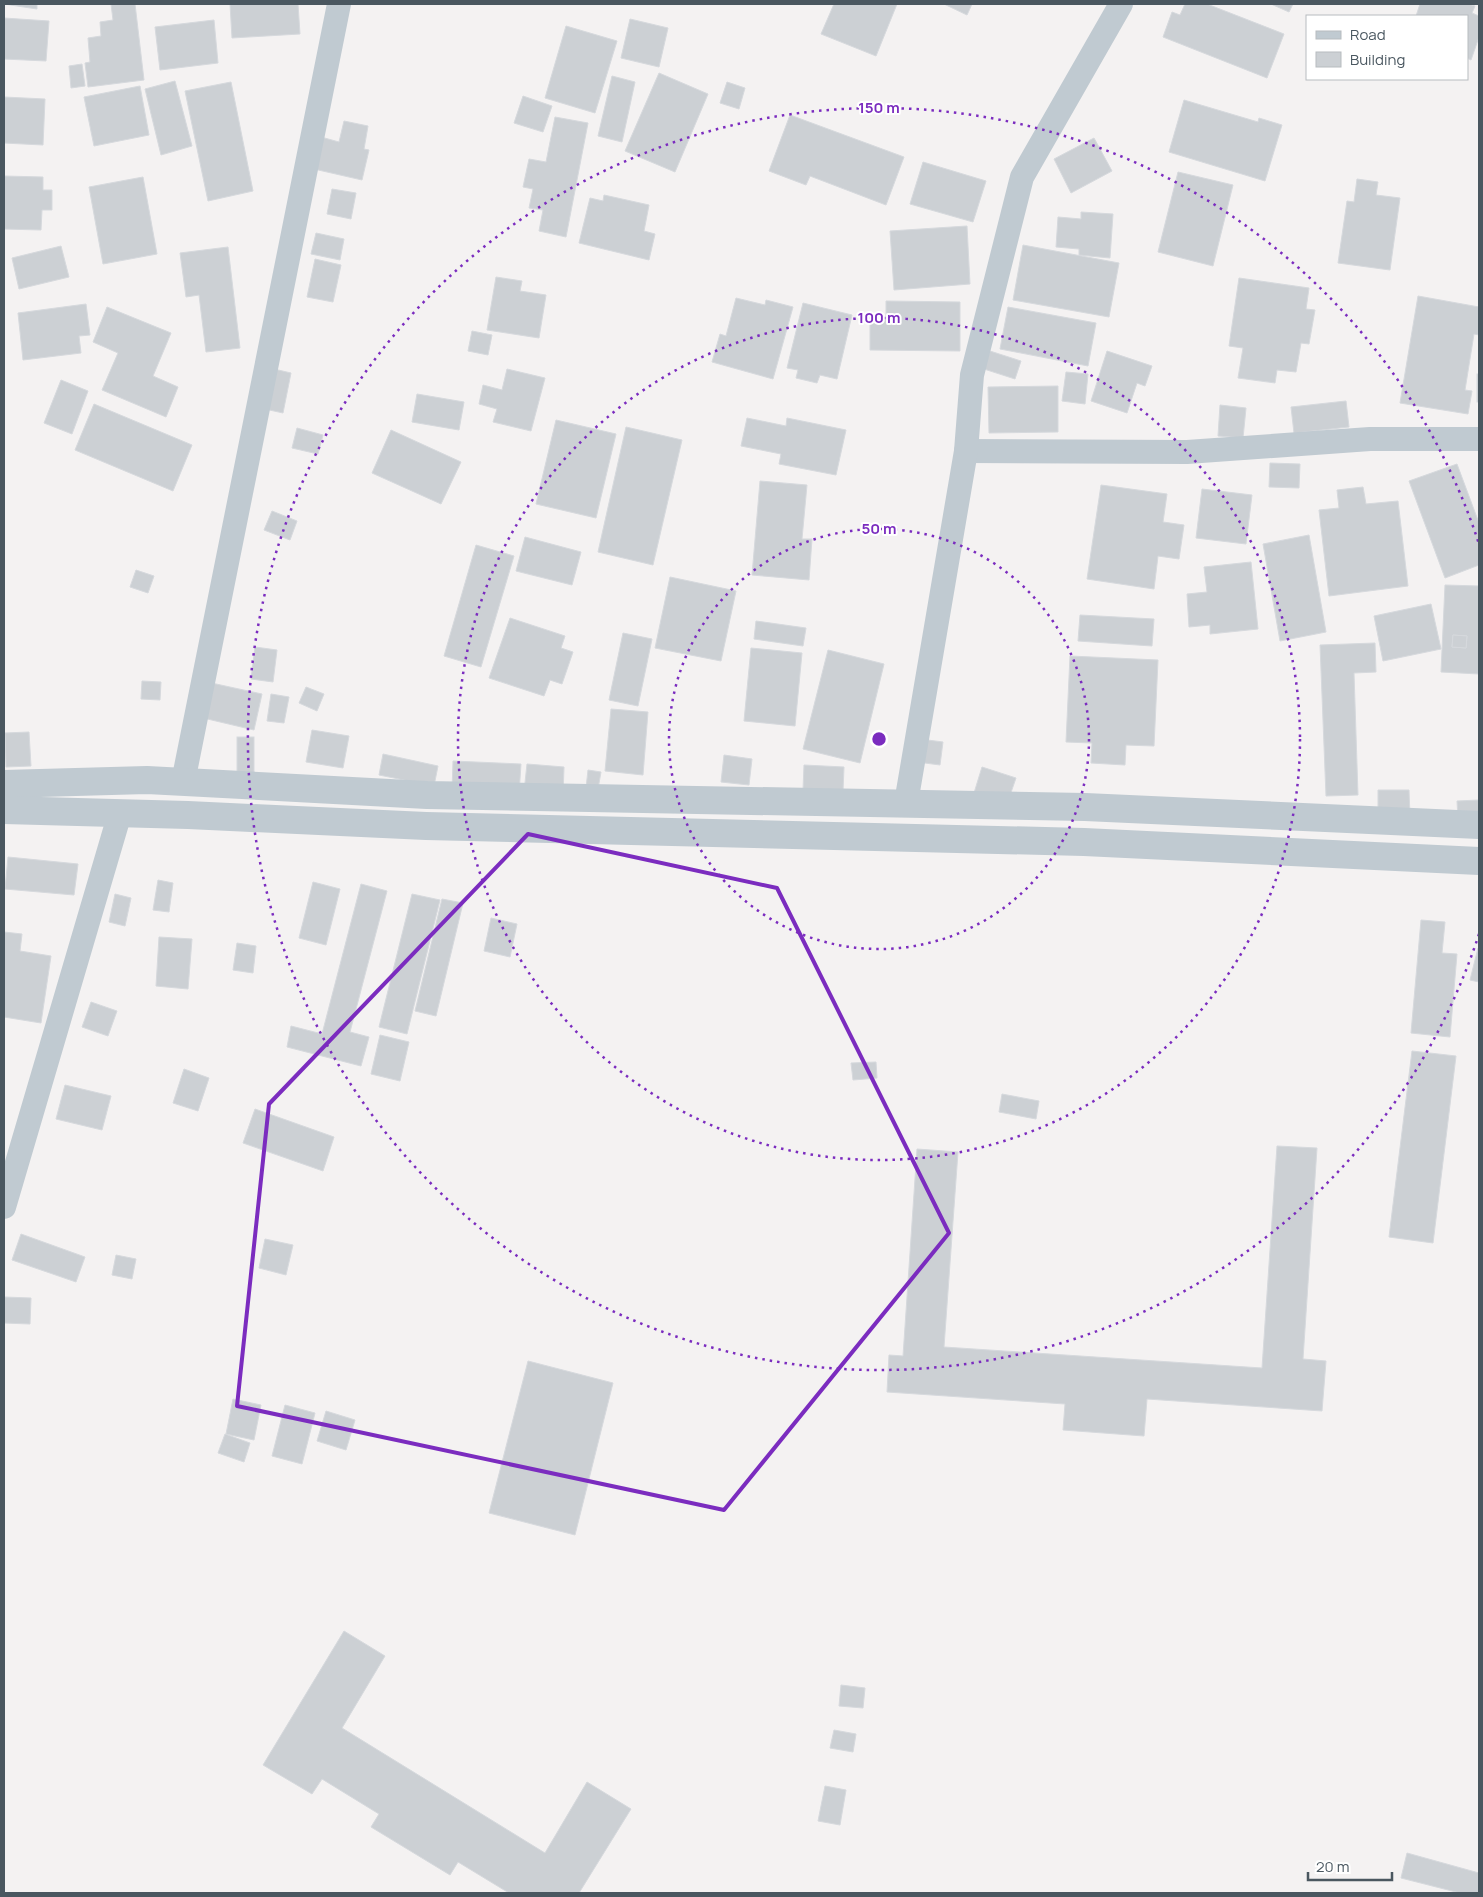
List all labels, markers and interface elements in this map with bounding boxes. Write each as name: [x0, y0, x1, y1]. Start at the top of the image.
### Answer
legend: [1306, 15, 1468, 80]
text: Road: [1350, 24, 1386, 45]
text: Building: [1350, 49, 1405, 70]
text: 150 m: [858, 97, 900, 118]
text: 100 m: [858, 307, 900, 328]
text: 50 m: [861, 518, 897, 539]
centre of rings: [870, 730, 888, 748]
scale bar: [1308, 1850, 1392, 1882]
text: 20 m: [1316, 1856, 1349, 1877]

